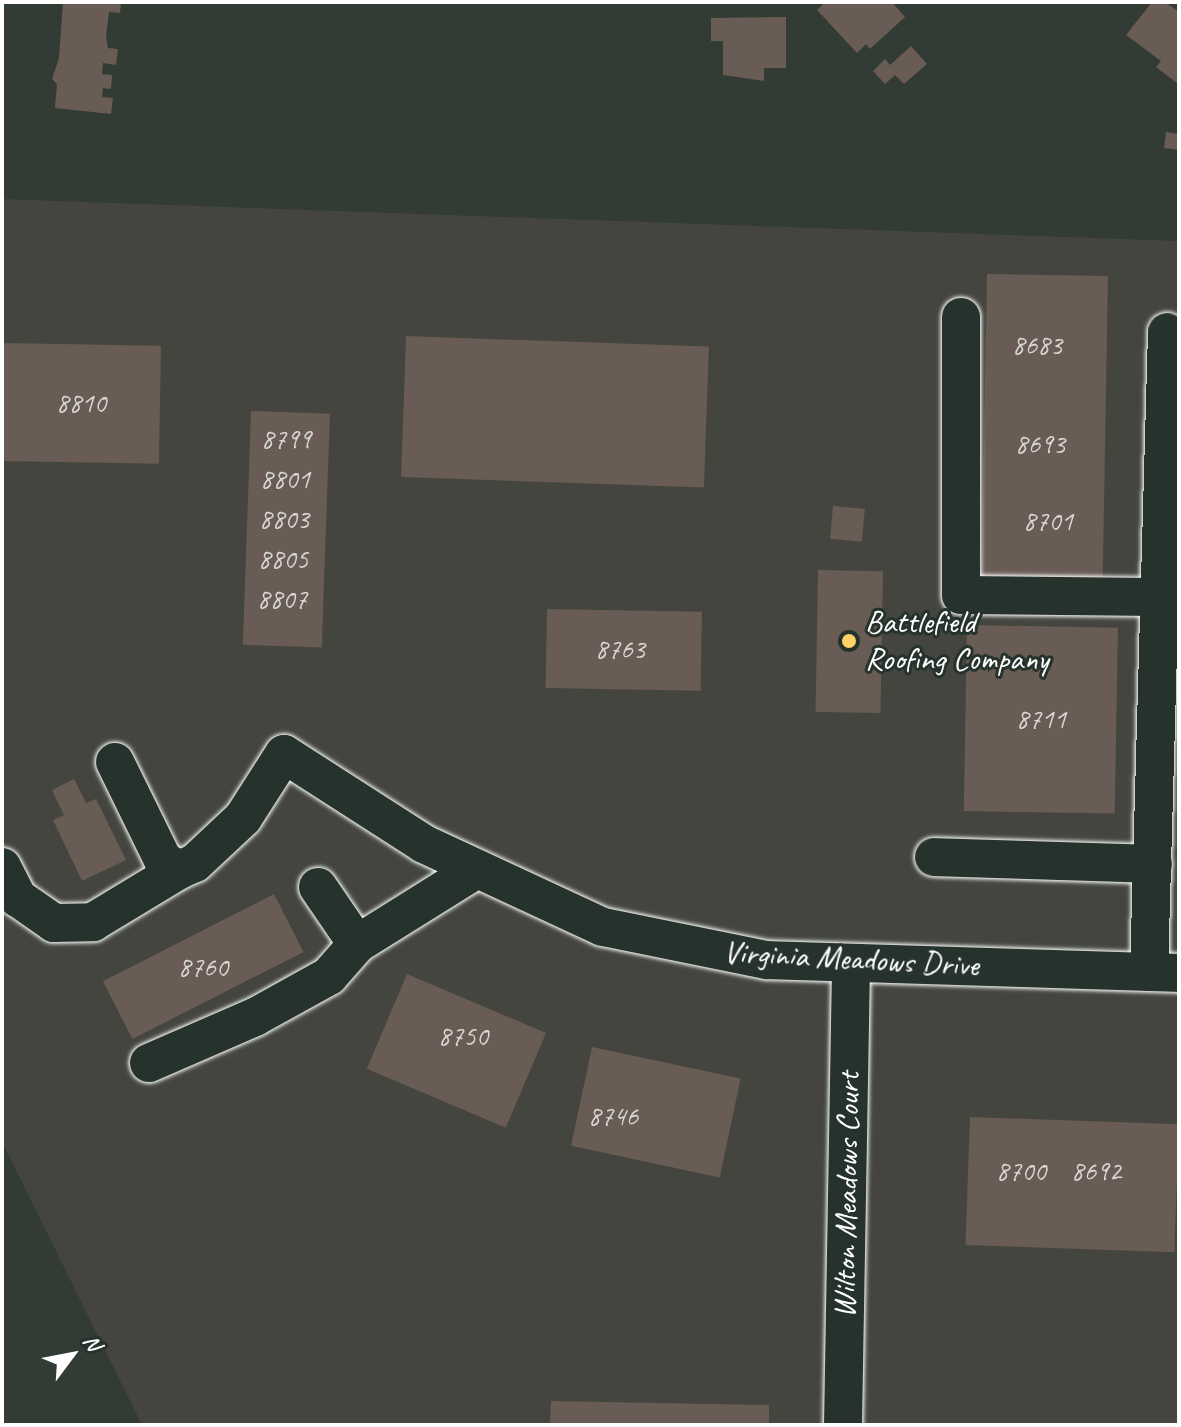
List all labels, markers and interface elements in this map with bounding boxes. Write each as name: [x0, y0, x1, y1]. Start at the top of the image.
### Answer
house number: 8683: [1012, 328, 1062, 362]
house number: 8810: [56, 386, 106, 420]
house number: 8799: [261, 422, 311, 456]
house number: 8693: [1015, 427, 1065, 461]
house number: 8801: [260, 462, 310, 496]
house number: 8803: [259, 502, 309, 536]
house number: 8701: [1023, 504, 1073, 538]
house number: 8805: [258, 542, 308, 576]
house number: 8807: [257, 582, 307, 616]
place label: Battlefield Roofing Company: [865, 604, 1047, 679]
house number: 8763: [595, 632, 645, 666]
marker: Battlefield Roofing Company: [840, 632, 858, 650]
house number: 8711: [1016, 702, 1066, 736]
street label: Virginia Meadows Drive: [722, 933, 980, 985]
house number: 8760: [178, 950, 228, 984]
house number: 8750: [438, 1019, 488, 1053]
street label: Wilton Meadows Court: [826, 1072, 868, 1318]
house number: 8746: [588, 1099, 638, 1133]
house number: 8700: [996, 1154, 1046, 1188]
house number: 8692: [1071, 1154, 1121, 1188]
north arrow: [32, 1315, 112, 1395]
text: N: [77, 1329, 108, 1355]

